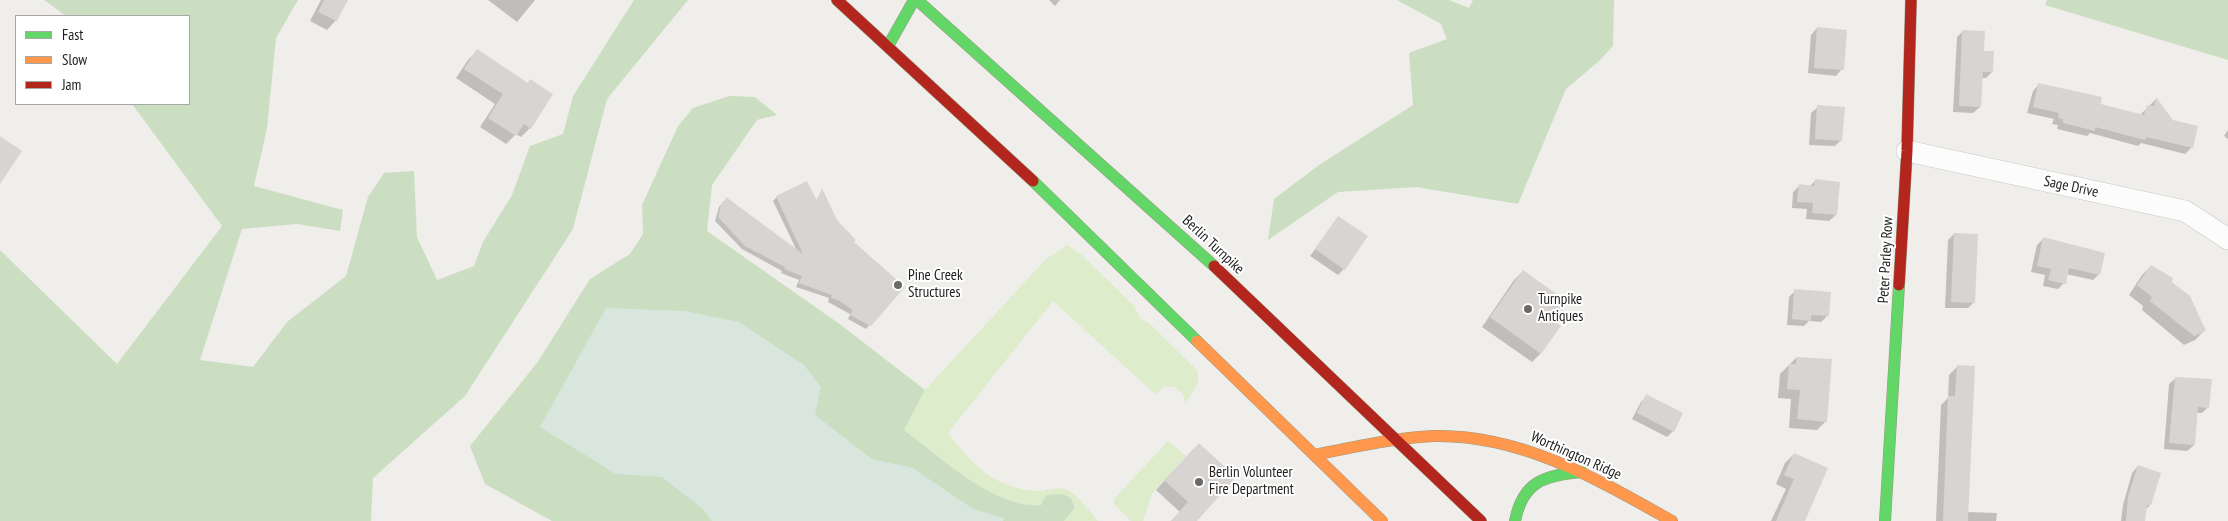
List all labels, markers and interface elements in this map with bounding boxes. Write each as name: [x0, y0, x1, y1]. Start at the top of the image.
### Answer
legend: [15, 15, 190, 105]
text: Fast: [62, 25, 83, 44]
text: Slow: [62, 50, 87, 69]
text: Jam: [62, 75, 81, 94]
street label: Sage Drive: [2042, 172, 2100, 202]
street label: Berlin Turnpike: [1178, 212, 1248, 278]
street label: Peter Parley Row: [1875, 216, 1897, 304]
place label: Pine Creek Structures: [908, 267, 963, 302]
marker: Pine Creek Structures: [892, 279, 904, 291]
place label: Turnpike Antiques: [1538, 291, 1583, 326]
marker: Turnpike Antiques: [1522, 303, 1534, 315]
street label: Worthington Ridge: [1528, 428, 1624, 484]
place label: Berlin Volunteer Fire Department: [1209, 464, 1294, 499]
marker: Berlin Volunteer Fire Department: [1193, 476, 1205, 488]

